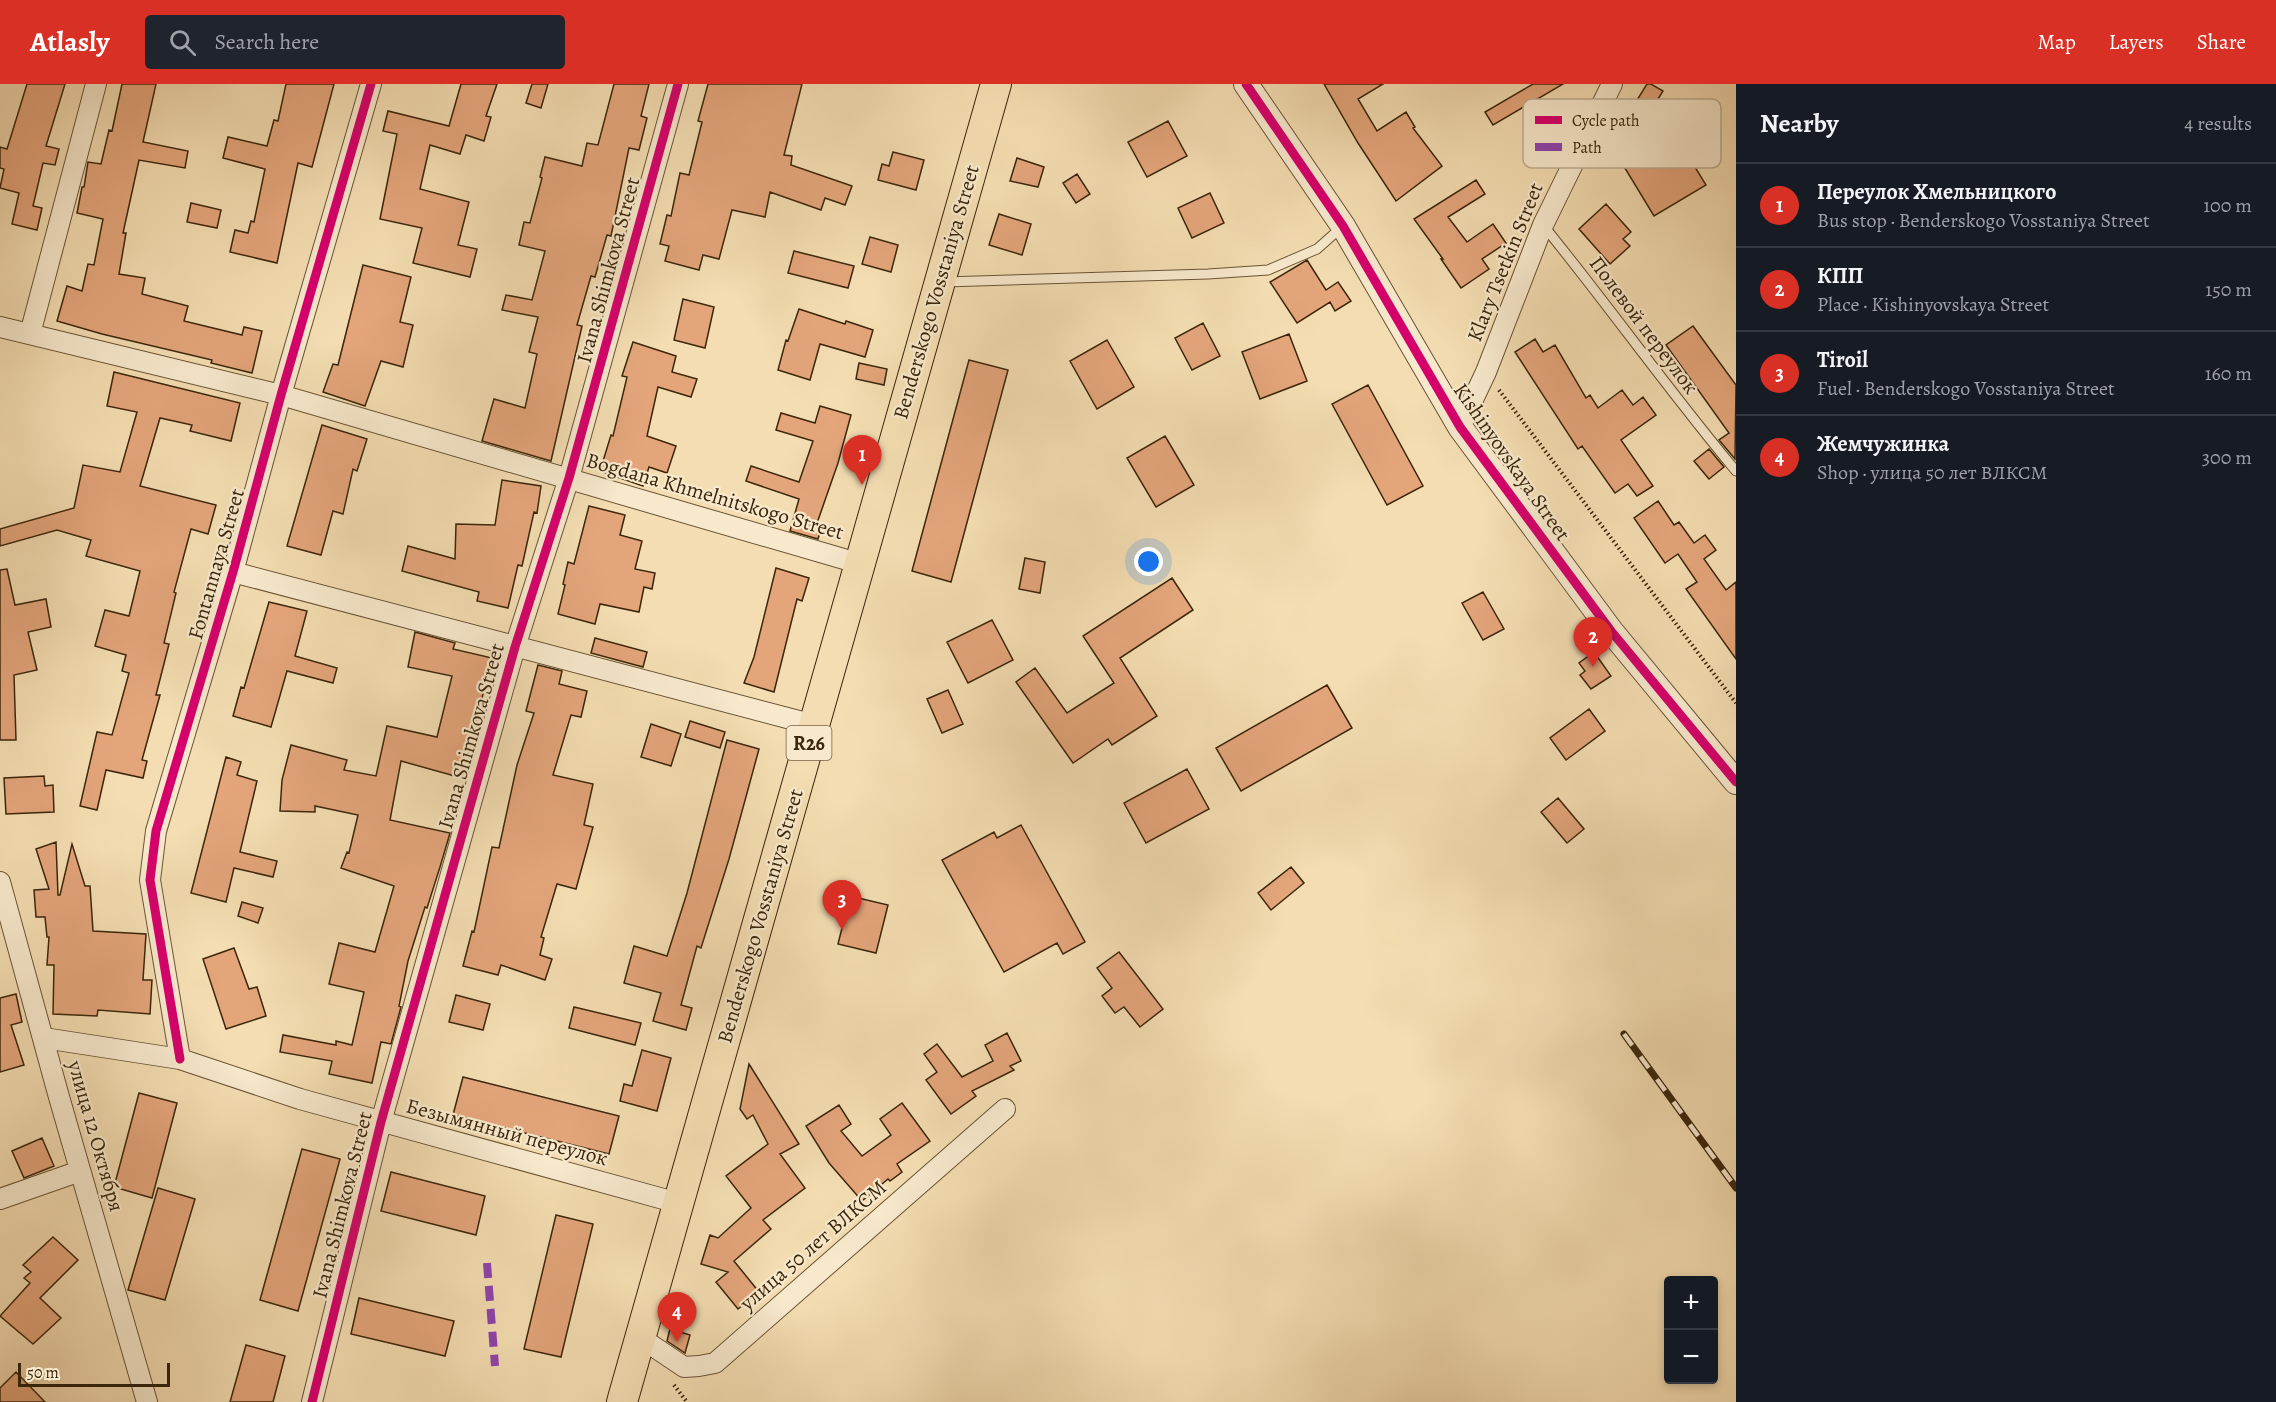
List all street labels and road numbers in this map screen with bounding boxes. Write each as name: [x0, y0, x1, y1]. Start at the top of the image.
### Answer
street label: Benderskogo Vosstaniya Street: [886, 162, 986, 422]
street label: Ivana Shimkova Street: [570, 174, 646, 366]
street label: Klary Tsetkin Street: [1460, 178, 1550, 346]
street label: Полевой переулок: [1583, 250, 1705, 400]
street label: Kishinyovskaya Street: [1447, 377, 1577, 547]
street label: Bogdana Khmelnitskogo Street: [583, 446, 847, 546]
street label: Fontannaya Street: [181, 485, 251, 643]
street label: Ivana Shimkova Street: [431, 640, 511, 832]
road number: R26: [786, 726, 832, 760]
street label: Benderskogo Vosstaniya Street: [710, 786, 810, 1046]
street label: улица 12 Октября: [61, 1056, 131, 1215]
street label: Безымянный переулок: [403, 1092, 611, 1172]
street label: Ivana Shimkova Street: [305, 1109, 379, 1301]
street label: улица 50 лет ВЛКСМ: [733, 1173, 892, 1317]

